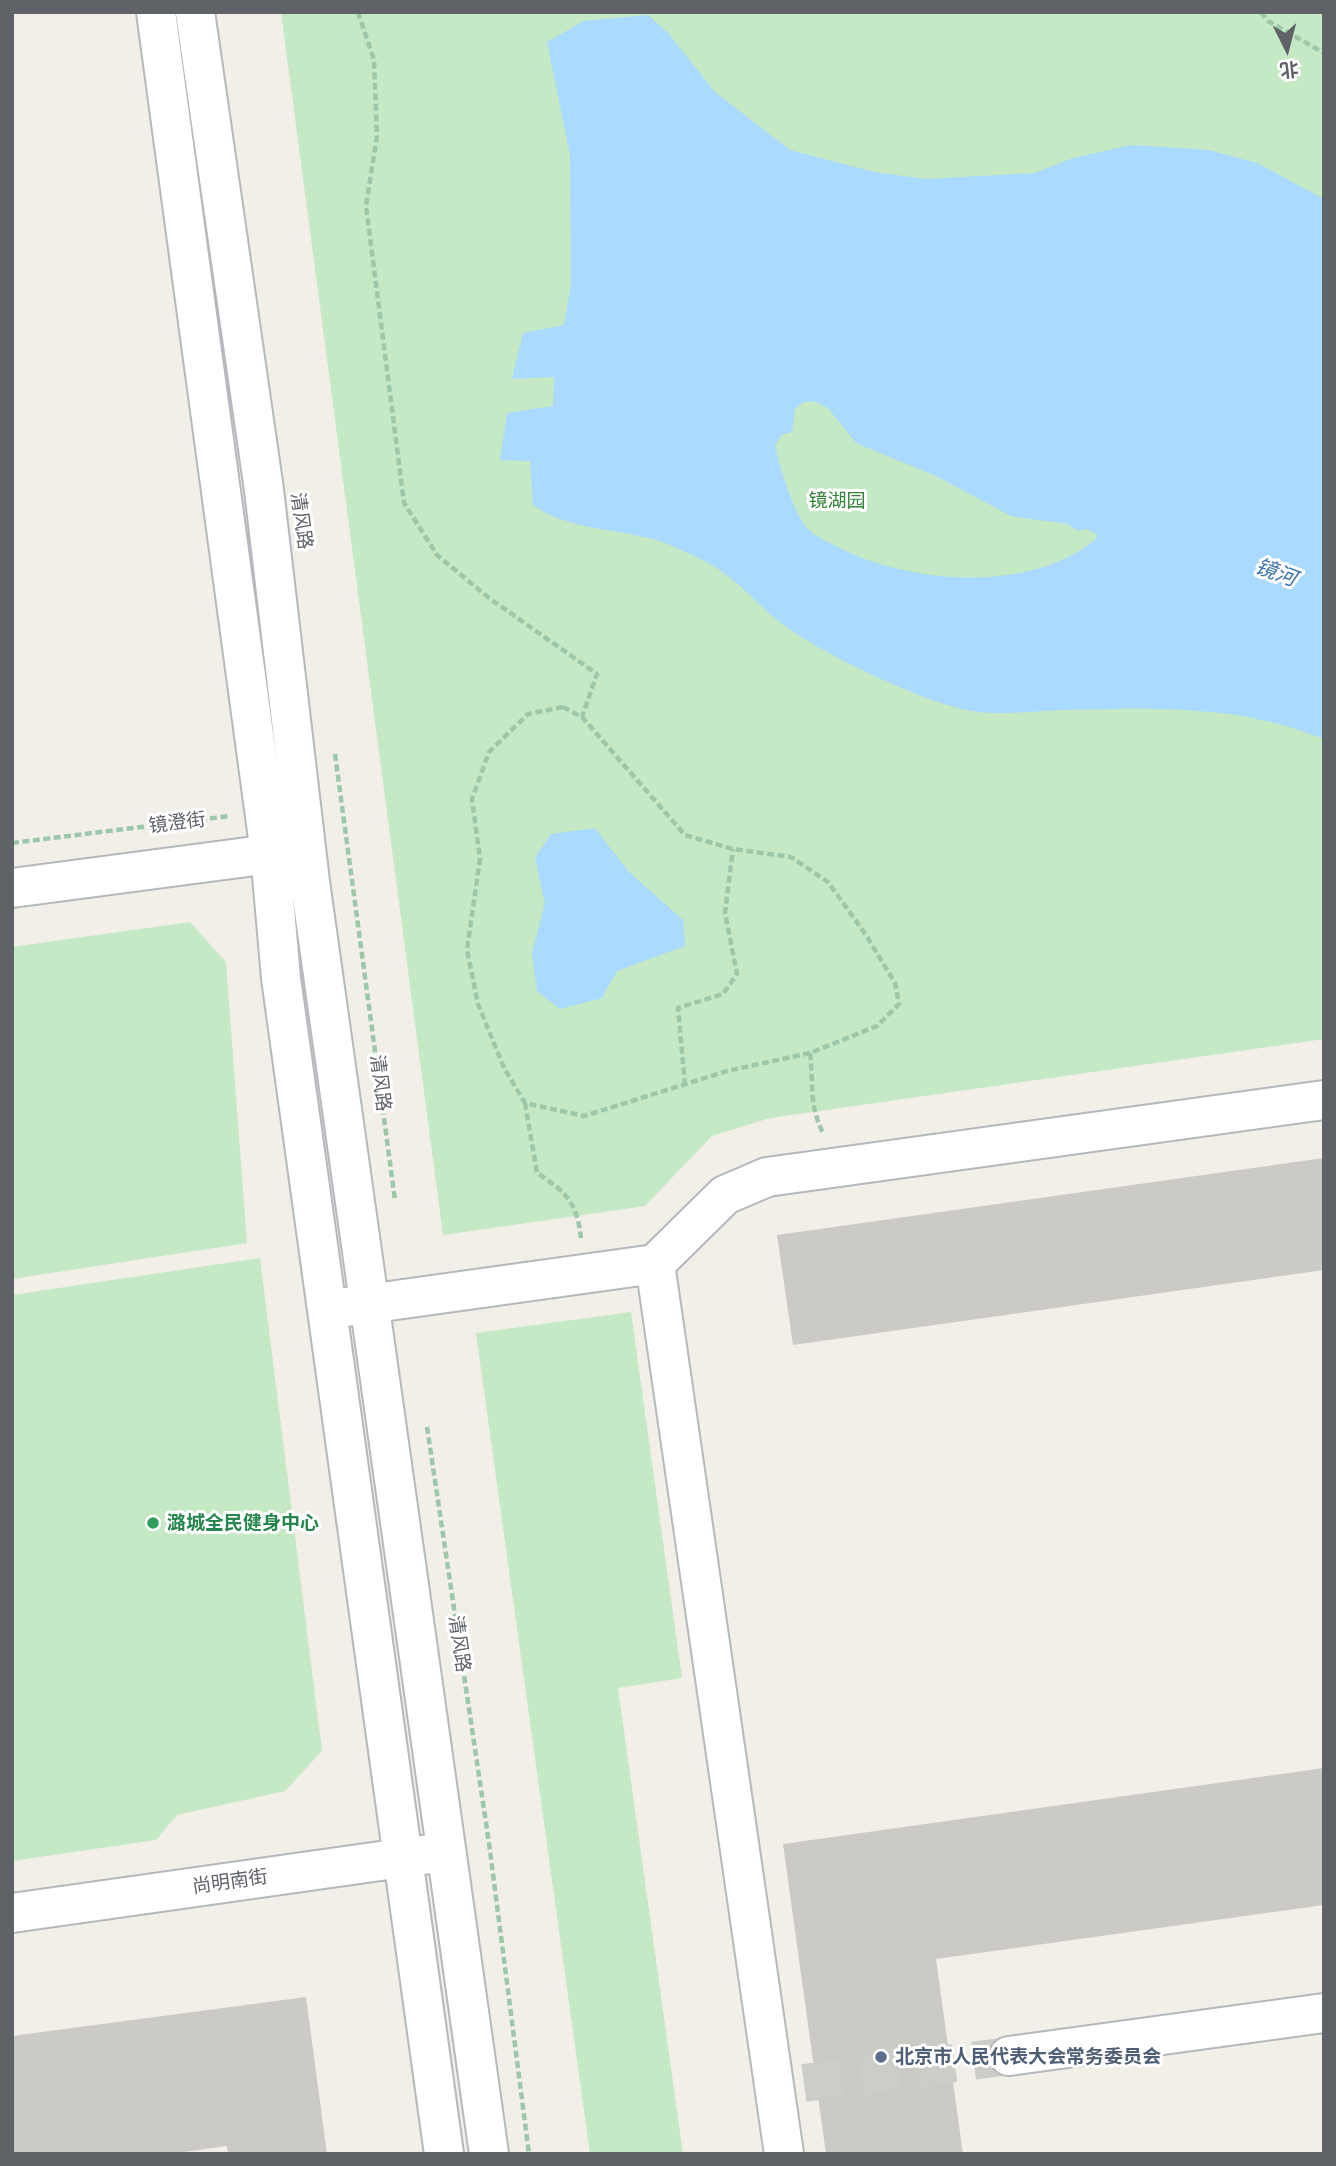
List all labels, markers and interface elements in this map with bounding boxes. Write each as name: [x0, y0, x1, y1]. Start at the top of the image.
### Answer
north arrow: [1252, 14, 1322, 84]
text: 北: [1279, 58, 1300, 82]
park label: 镜湖园: [809, 490, 865, 512]
street label: 清风路: [286, 491, 316, 551]
water label: 镜河: [1252, 554, 1300, 592]
street label: 镜澄街: [147, 808, 207, 838]
street label: 清风路: [365, 1053, 395, 1113]
place label: 潞城全民健身中心: [167, 1512, 319, 1534]
marker: 潞城全民健身中心: [145, 1515, 161, 1531]
street label: 清风路: [444, 1614, 474, 1674]
street label: 尚明南街: [191, 1865, 269, 1899]
place label: 北京市人民代表大会常务委员会: [895, 2046, 1161, 2068]
marker: 北京市人民代表大会常务委员会: [873, 2049, 889, 2065]

